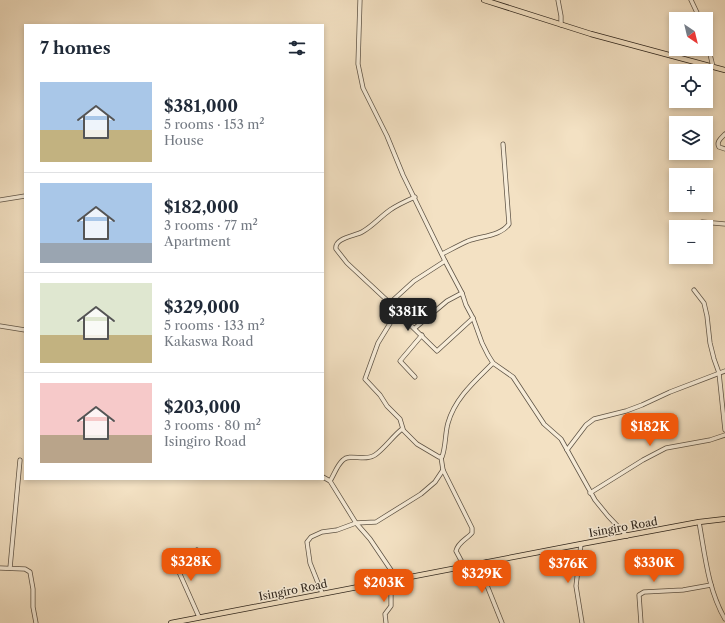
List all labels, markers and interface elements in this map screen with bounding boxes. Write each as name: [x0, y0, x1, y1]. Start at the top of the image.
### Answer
north arrow: [669, 12, 713, 56]
map controls: [669, 12, 713, 264]
icon: filters: [286, 37, 308, 59]
text: 7 homes: [40, 38, 111, 58]
button: locate: [669, 64, 713, 108]
text: $381,000: [164, 96, 238, 116]
icon: home: [72, 98, 120, 146]
text: 5 rooms · 153 m²: [164, 116, 265, 132]
button: layers: [669, 116, 713, 160]
text: House: [164, 132, 204, 148]
button: +: [669, 168, 713, 212]
text: $182,000: [164, 197, 239, 217]
icon: home: [72, 199, 120, 247]
text: 3 rooms · 77 m²: [164, 217, 258, 233]
button: −: [669, 220, 713, 264]
text: Apartment: [164, 233, 231, 249]
text: $329,000: [164, 297, 240, 317]
pin: $381K: [380, 298, 436, 332]
icon: home: [72, 299, 120, 347]
text: $381K: [389, 303, 427, 319]
text: 5 rooms · 133 m²: [164, 317, 265, 333]
text: Kakaswa Road: [164, 333, 253, 349]
text: $203,000: [164, 397, 241, 417]
icon: home: [72, 399, 120, 447]
pin: $182K: [622, 413, 678, 447]
text: 3 rooms · 80 m²: [164, 417, 261, 433]
text: $182K: [630, 418, 670, 434]
text: Isingiro Road: [164, 433, 246, 449]
street label: Isingiro Road: [588, 514, 659, 540]
pin: $328K: [163, 548, 219, 582]
pin: $330K: [626, 549, 682, 583]
pin: $376K: [540, 550, 596, 584]
text: $328K: [171, 553, 211, 569]
text: $330K: [634, 554, 674, 570]
text: $376K: [548, 555, 588, 571]
pin: $329K: [454, 560, 510, 594]
text: $329K: [462, 565, 502, 581]
pin: $203K: [356, 569, 412, 603]
text: $203K: [364, 574, 404, 590]
street label: Isingiro Road: [257, 576, 329, 604]

